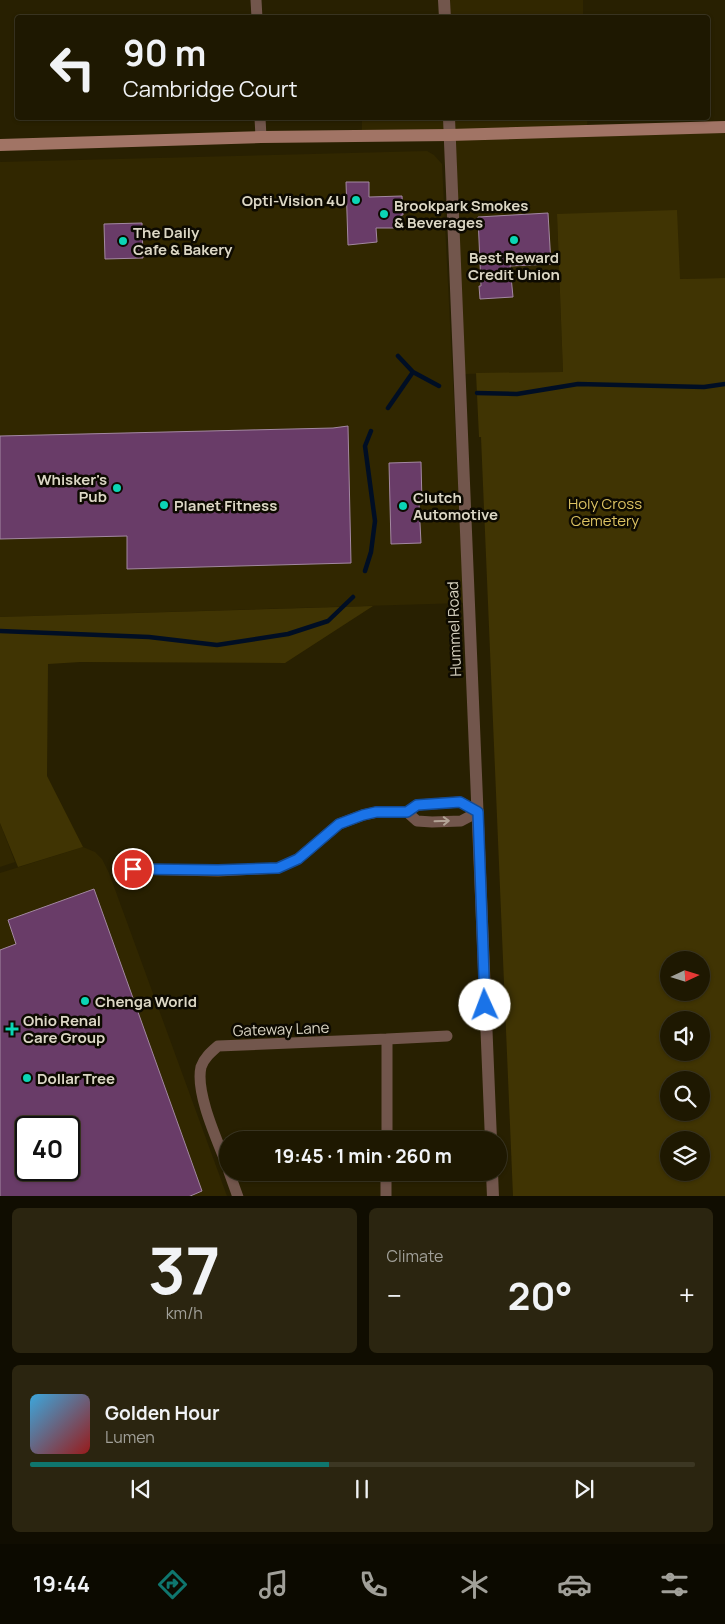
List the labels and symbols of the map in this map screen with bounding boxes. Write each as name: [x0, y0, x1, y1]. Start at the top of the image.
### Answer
place label: Opti-Vision 4U: [242, 190, 346, 211]
marker: Opti-Vision 4U: [350, 194, 362, 206]
place label: Brookpark Smokes & Beverages: [394, 195, 528, 233]
marker: Brookpark Smokes & Beverages: [378, 208, 390, 220]
place label: The Daily Cafe & Bakery: [133, 222, 233, 260]
marker: Best Reward Credit Union: [508, 234, 520, 246]
marker: The Daily Cafe & Bakery: [117, 235, 129, 247]
place label: Best Reward Credit Union: [468, 247, 560, 285]
place label: Whisker's Pub: [37, 469, 107, 507]
marker: Whisker's Pub: [111, 482, 123, 494]
place label: Clutch Automotive: [413, 487, 498, 525]
park label: Holy Cross Cemetery: [568, 493, 642, 531]
place label: Planet Fitness: [174, 495, 277, 516]
marker: Planet Fitness: [158, 499, 170, 511]
marker: Clutch Automotive: [397, 500, 409, 512]
street label: Hummel Road: [442, 581, 466, 677]
one-way arrow: [434, 817, 450, 826]
pin: [112, 848, 154, 890]
north arrow: [660, 951, 710, 1001]
position arrow: [458, 978, 510, 1030]
place label: Chenga World: [95, 991, 197, 1012]
marker: Chenga World: [79, 995, 91, 1007]
place label: Ohio Renal Care Group: [23, 1010, 105, 1048]
street label: Gateway Lane: [232, 1017, 330, 1041]
marker: Ohio Renal Care Group: [5, 1022, 19, 1036]
place label: Dollar Tree: [37, 1068, 115, 1089]
marker: Dollar Tree: [21, 1072, 33, 1084]
speed limit sign: 40: [15, 1116, 80, 1181]

